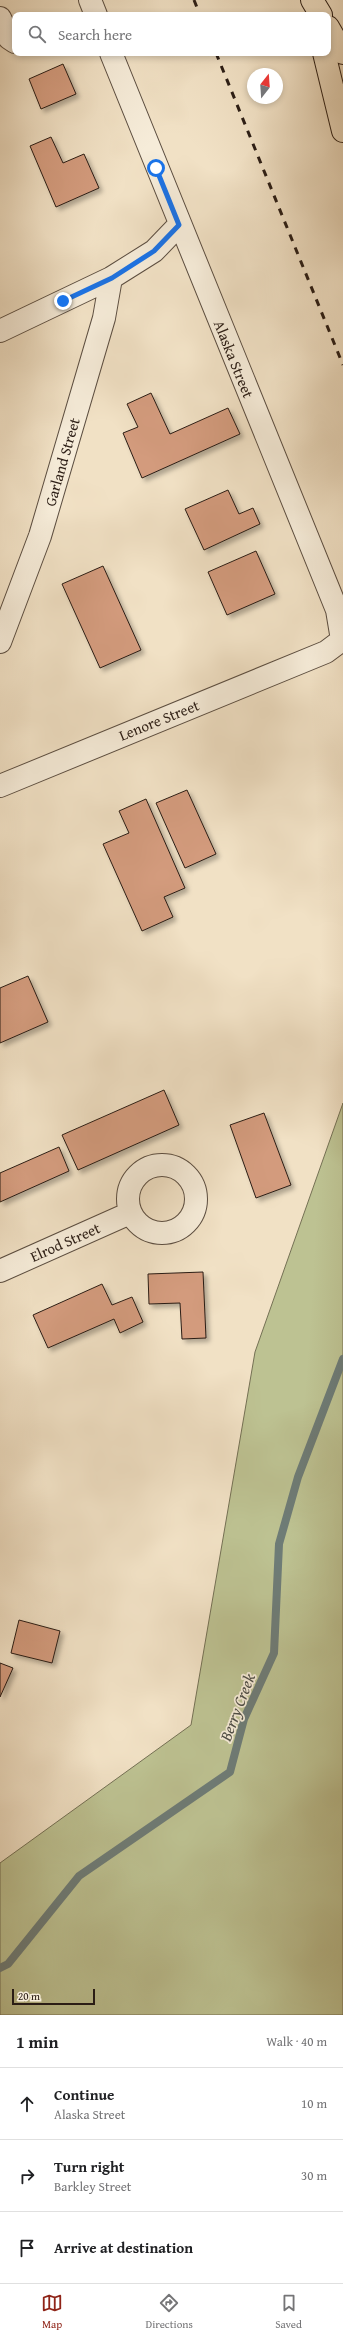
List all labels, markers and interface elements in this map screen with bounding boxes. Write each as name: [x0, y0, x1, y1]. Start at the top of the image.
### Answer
search box: [12, 12, 331, 56]
icon: search: [26, 23, 48, 45]
text: Search here: [58, 24, 132, 45]
north arrow: [247, 68, 283, 104]
route start: [147, 159, 165, 177]
route end: [54, 292, 72, 310]
street label: Alaska Street: [209, 317, 259, 402]
street label: Garland Street: [39, 415, 85, 509]
street label: Lenore Street: [116, 694, 203, 746]
street label: Elrod Street: [27, 1217, 104, 1267]
water label: Berry Creek: [213, 1669, 261, 1745]
scale bar: [12, 1987, 95, 2006]
text: 20 m: [18, 1988, 40, 2004]
text: 1 min: [16, 2029, 58, 2054]
text: Walk · 40 m: [266, 2032, 327, 2051]
text: Continue: [54, 2084, 115, 2105]
icon: ahead: [16, 2093, 38, 2115]
text: 10 m: [301, 2094, 327, 2113]
text: Alaska Street: [54, 2105, 125, 2124]
text: Turn right: [54, 2156, 125, 2177]
icon: right: [16, 2165, 38, 2187]
text: 30 m: [301, 2166, 327, 2185]
text: Barkley Street: [54, 2177, 131, 2196]
icon: arrive: [16, 2237, 38, 2259]
text: Arrive at destination: [54, 2237, 193, 2258]
tab: Map: [41, 2292, 63, 2332]
tab: Directions: [146, 2292, 193, 2332]
tab: Saved: [275, 2292, 302, 2332]

